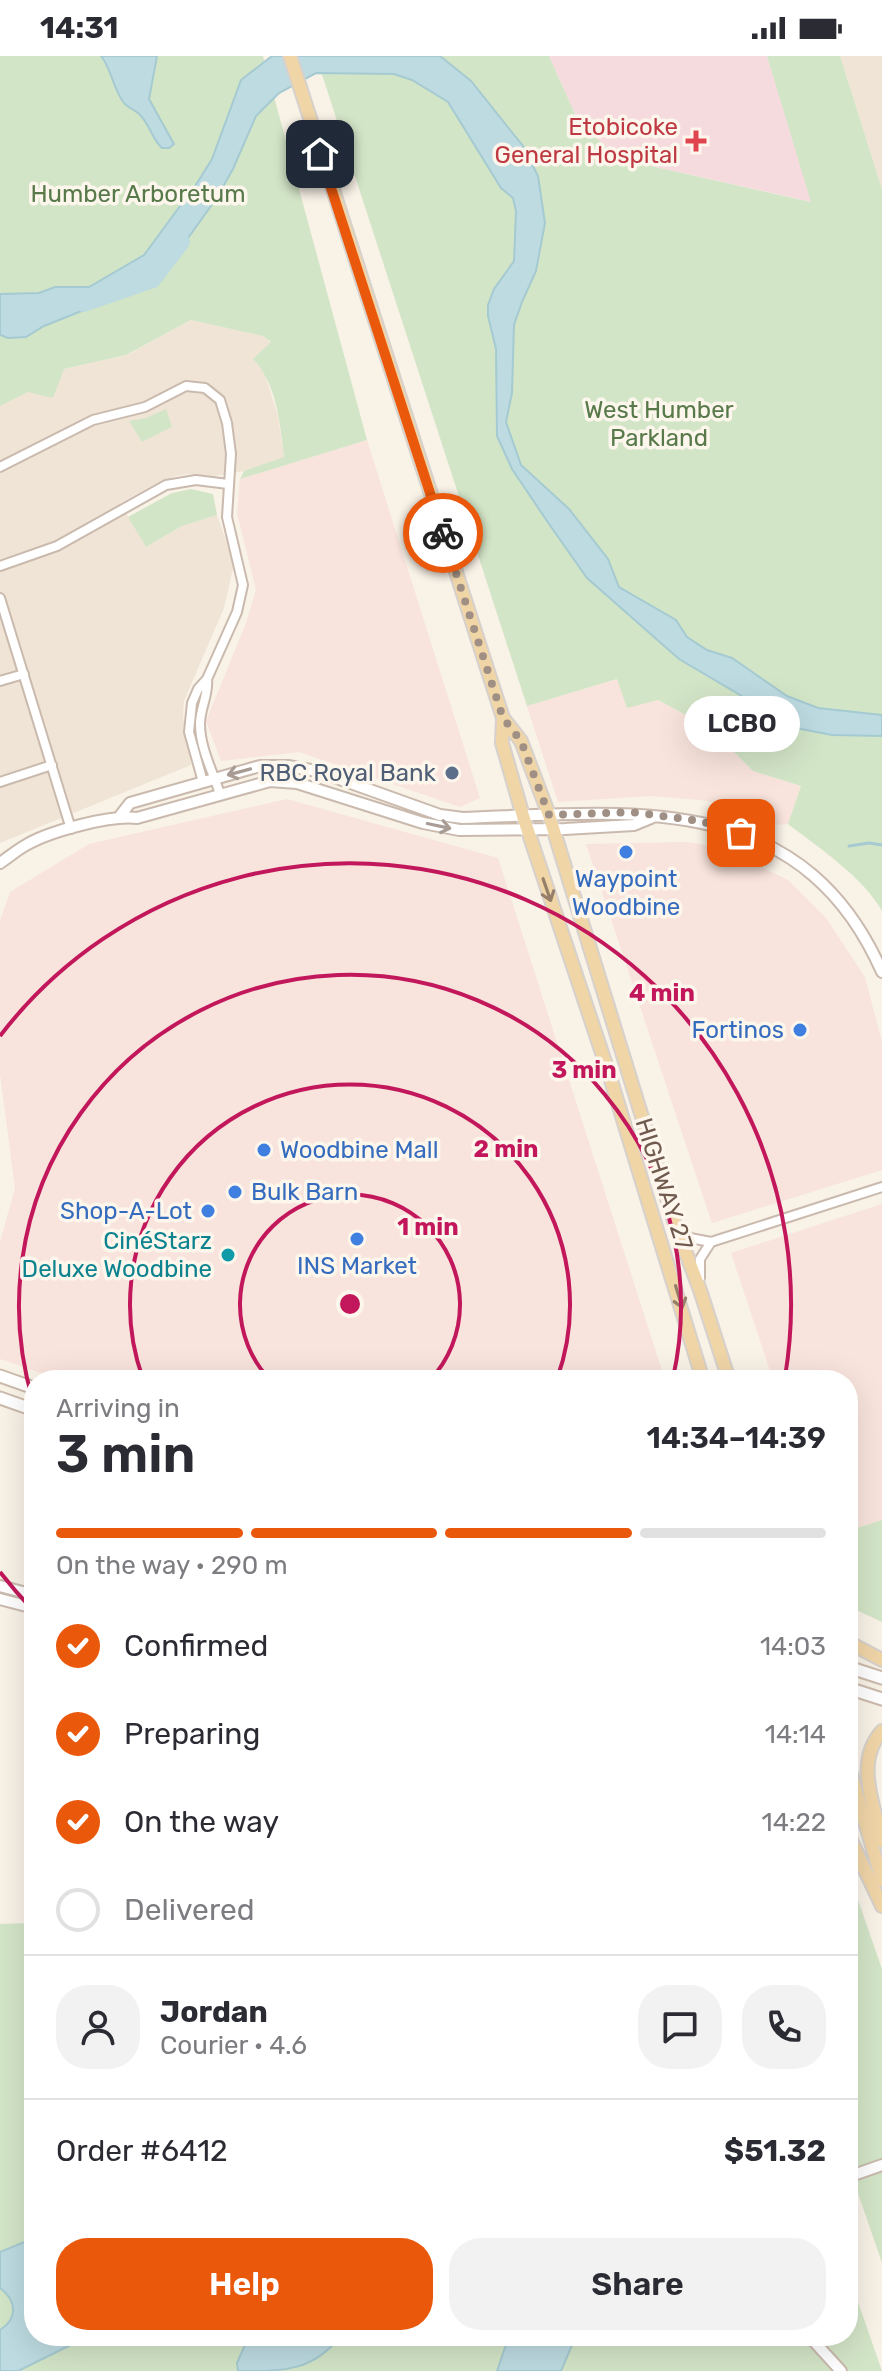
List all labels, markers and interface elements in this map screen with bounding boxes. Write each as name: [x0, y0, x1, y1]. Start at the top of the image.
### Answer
text: 14:31: [40, 10, 118, 46]
place label: Etobicoke General Hospital: [495, 113, 678, 169]
pin: [286, 120, 354, 188]
marker: Etobicoke General Hospital: [685, 130, 707, 152]
icon: home: [298, 132, 342, 176]
park label: Humber Arboretum: [30, 180, 246, 208]
park label: West Humber Parkland: [584, 396, 734, 452]
courier: [403, 493, 483, 573]
icon: bike: [421, 511, 465, 555]
callout: LCBO: [683, 697, 799, 753]
text: LCBO: [707, 708, 777, 739]
place label: RBC Royal Bank: [260, 759, 437, 787]
marker: RBC Royal Bank: [443, 764, 461, 782]
one-way arrow: [227, 765, 253, 780]
pin: [707, 799, 775, 867]
icon: bag: [719, 811, 763, 855]
one-way arrow: [426, 819, 451, 834]
marker: Waypoint Woodbine: [617, 843, 635, 861]
place label: Waypoint Woodbine: [572, 865, 680, 921]
one-way arrow: [541, 877, 556, 902]
text: 4 min: [629, 979, 695, 1007]
place label: Fortinos: [692, 1016, 784, 1044]
marker: Fortinos: [791, 1021, 809, 1039]
text: 3 min: [551, 1056, 617, 1084]
street label: HIGHWAY 27: [629, 1114, 699, 1254]
text: 2 min: [474, 1135, 539, 1163]
place label: Woodbine Mall: [280, 1136, 438, 1164]
marker: Woodbine Mall: [255, 1141, 273, 1159]
place label: Bulk Barn: [251, 1178, 358, 1206]
marker: Bulk Barn: [226, 1183, 244, 1201]
place label: Shop-A-Lot: [60, 1197, 192, 1225]
marker: Shop-A-Lot: [199, 1202, 217, 1220]
text: 1 min: [397, 1213, 459, 1241]
place label: CinéStarz Deluxe Woodbine: [22, 1227, 212, 1283]
marker: INS Market: [348, 1230, 366, 1248]
marker: CinéStarz Deluxe Woodbine: [219, 1246, 237, 1264]
place label: INS Market: [297, 1252, 417, 1280]
one-way arrow: [672, 1285, 687, 1310]
centre of rings: [336, 1290, 364, 1318]
text: Arriving in: [56, 1393, 180, 1424]
text: 14:34–14:39: [647, 1420, 826, 1456]
text: 3 min: [56, 1423, 195, 1485]
text: On the way · 290 m: [56, 1550, 288, 1581]
icon: check: [56, 1624, 100, 1668]
text: Confirmed: [124, 1628, 268, 1664]
text: 14:03: [760, 1631, 826, 1662]
icon: check: [56, 1712, 100, 1756]
text: Preparing: [124, 1716, 260, 1752]
text: 14:14: [765, 1719, 826, 1750]
icon: check: [56, 1800, 100, 1844]
text: On the way: [124, 1804, 279, 1840]
text: 14:22: [762, 1807, 826, 1838]
text: Delivered: [124, 1892, 255, 1928]
button: person: [56, 1985, 140, 2069]
button: chat: [638, 1985, 722, 2069]
button: phone: [742, 1985, 826, 2069]
text: Jordan: [160, 1994, 268, 2030]
text: Courier · 4.6: [160, 2030, 307, 2061]
text: Order #6412: [56, 2133, 228, 2169]
text: $51.32: [724, 2133, 826, 2169]
button: Help: [56, 2238, 433, 2330]
button: Share: [449, 2238, 826, 2330]

